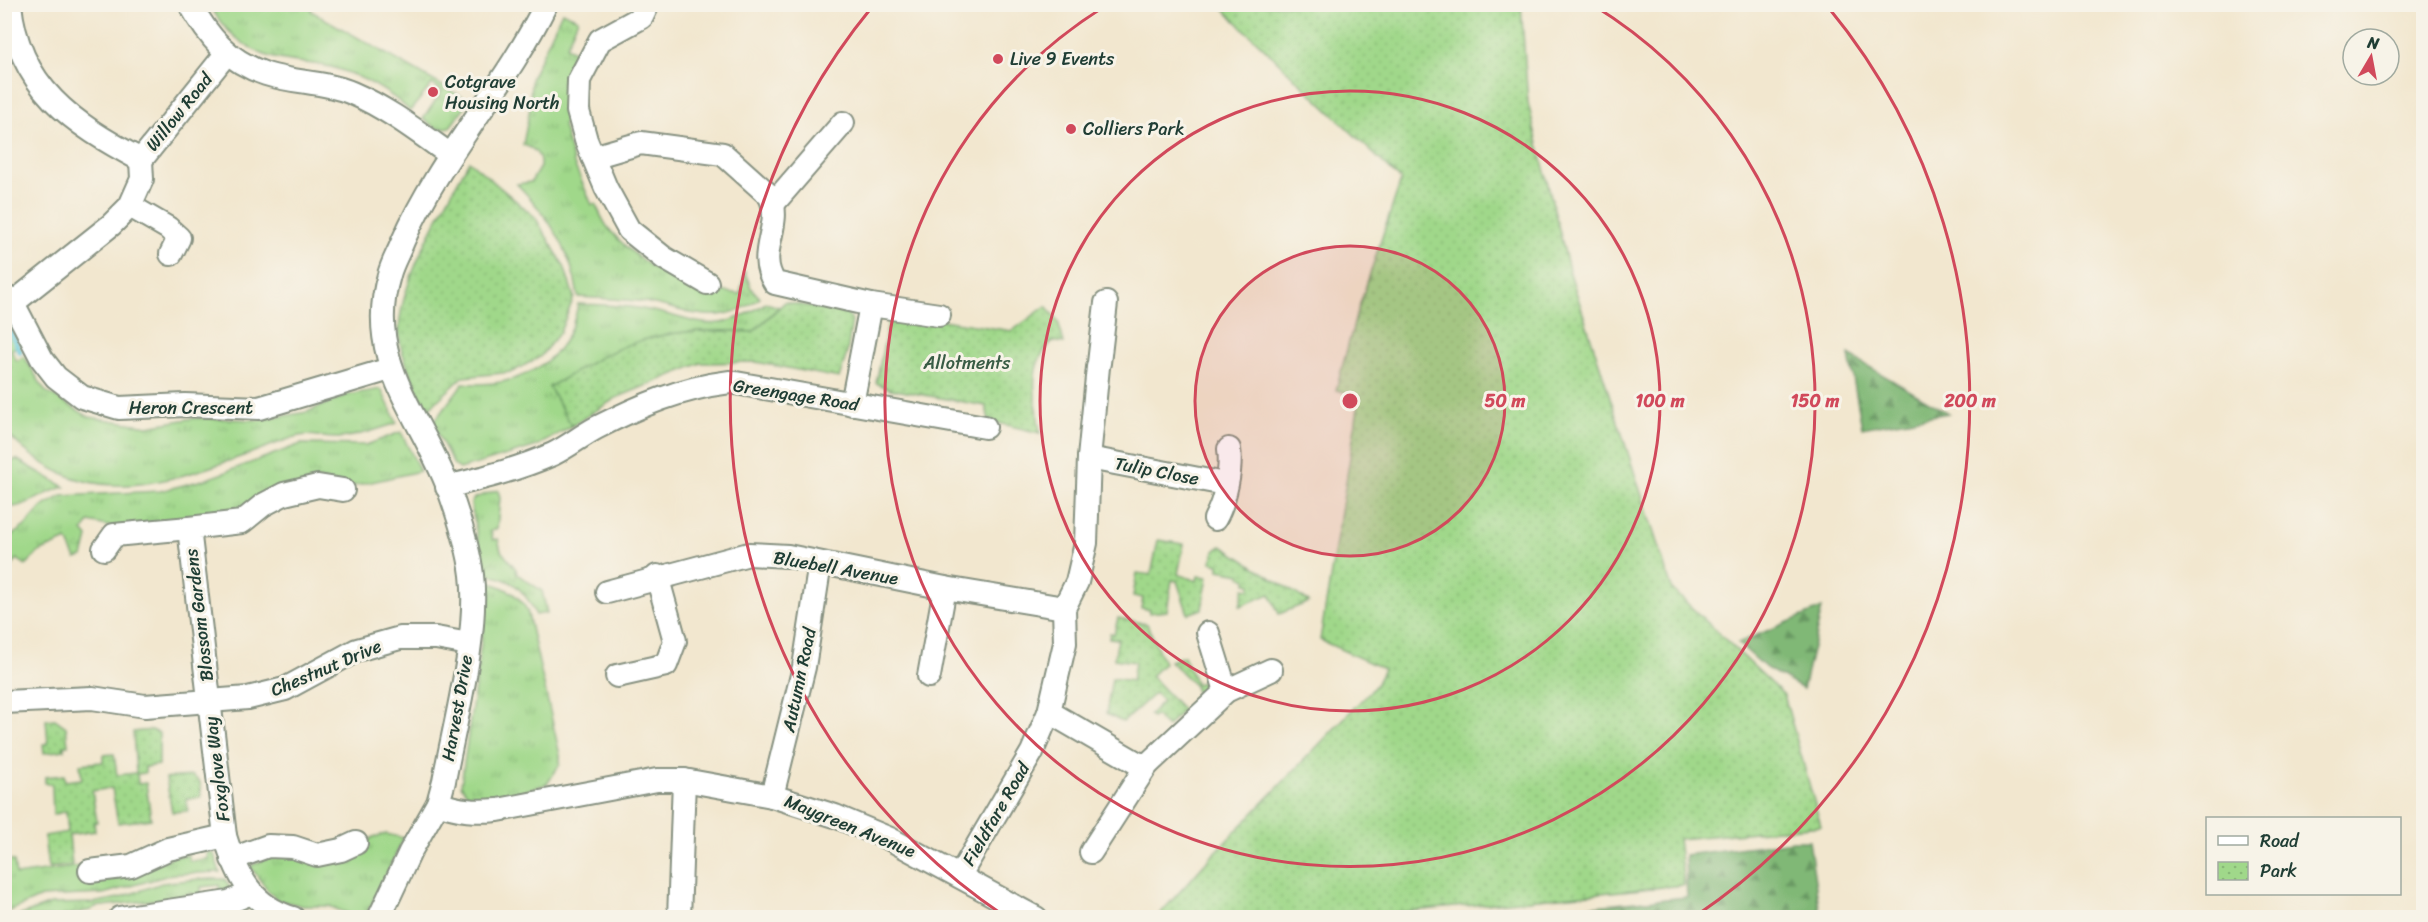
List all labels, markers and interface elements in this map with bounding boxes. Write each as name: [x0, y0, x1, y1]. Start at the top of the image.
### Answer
north arrow: [2341, 27, 2401, 87]
text: N: [2365, 27, 2382, 58]
place label: Live 9 Events: [1010, 43, 1115, 75]
marker: Live 9 Events: [991, 52, 1005, 66]
street label: Willow Road: [137, 64, 222, 158]
place label: Cotgrave Housing North: [445, 66, 560, 119]
marker: Cotgrave Housing North: [426, 85, 440, 99]
place label: Colliers Park: [1083, 113, 1185, 145]
marker: Colliers Park: [1064, 122, 1078, 136]
park label: Allotments: [923, 347, 1011, 379]
street label: Greengage Road: [731, 369, 862, 421]
text: 50 m: [1485, 385, 1526, 417]
text: 100 m: [1636, 385, 1685, 417]
text: 150 m: [1791, 385, 1839, 417]
text: 200 m: [1943, 385, 1996, 417]
centre of rings: [1340, 391, 1360, 411]
street label: Heron Crescent: [129, 392, 253, 424]
street label: Tulip Close: [1112, 447, 1202, 495]
street label: Bluebell Avenue: [771, 541, 901, 595]
street label: Blossom Gardens: [175, 546, 223, 683]
street label: Autumn Road: [772, 624, 826, 736]
street label: Chestnut Drive: [265, 630, 387, 706]
street label: Harvest Drive: [432, 652, 482, 764]
street label: Foxglove Way: [195, 714, 239, 823]
street label: Fieldfare Road: [953, 755, 1039, 872]
street label: Maygreen Avenue: [779, 785, 921, 867]
legend: [2206, 817, 2401, 895]
text: Road: [2260, 825, 2300, 857]
text: Park: [2260, 855, 2297, 887]

